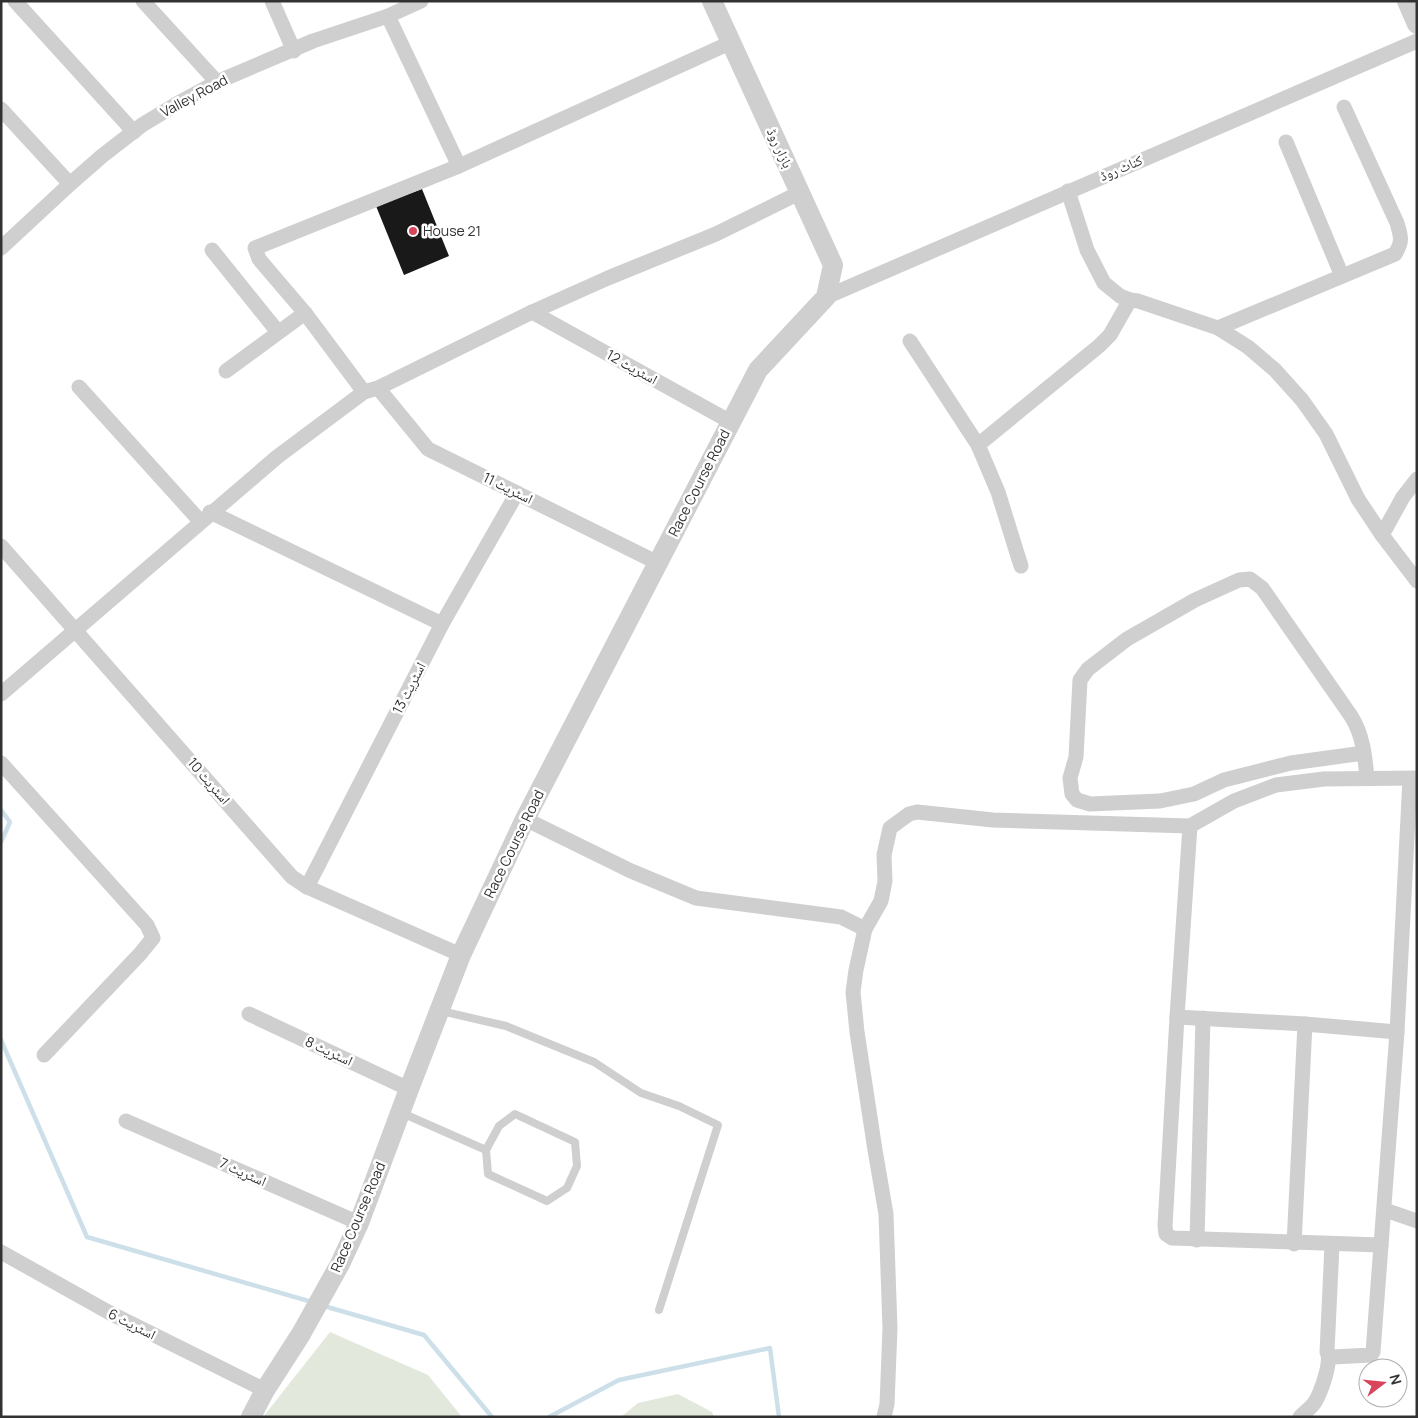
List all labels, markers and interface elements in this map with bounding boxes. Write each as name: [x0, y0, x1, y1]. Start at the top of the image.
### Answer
street label: Valley Road: [157, 70, 231, 121]
street label: بازار روڈ: [763, 125, 798, 171]
street label: کناٹ روڈ: [1096, 150, 1145, 185]
place label: House 21: [423, 221, 481, 240]
marker: House 21: [407, 225, 419, 237]
street label: اسٹریٹ 12: [603, 345, 661, 388]
street label: Race Course Road: [663, 426, 734, 540]
street label: اسٹریٹ 11: [480, 467, 536, 508]
street label: اسٹریٹ 13: [387, 659, 430, 717]
street label: اسٹریٹ 10: [184, 753, 235, 808]
street label: Race Course Road: [479, 787, 548, 901]
street label: اسٹریٹ 8: [302, 1031, 356, 1070]
street label: اسٹریٹ 7: [217, 1153, 270, 1190]
street label: Race Course Road: [326, 1159, 389, 1275]
street label: اسٹریٹ 6: [105, 1304, 159, 1344]
north arrow: [1358, 1358, 1408, 1408]
text: N: [1385, 1372, 1406, 1387]

